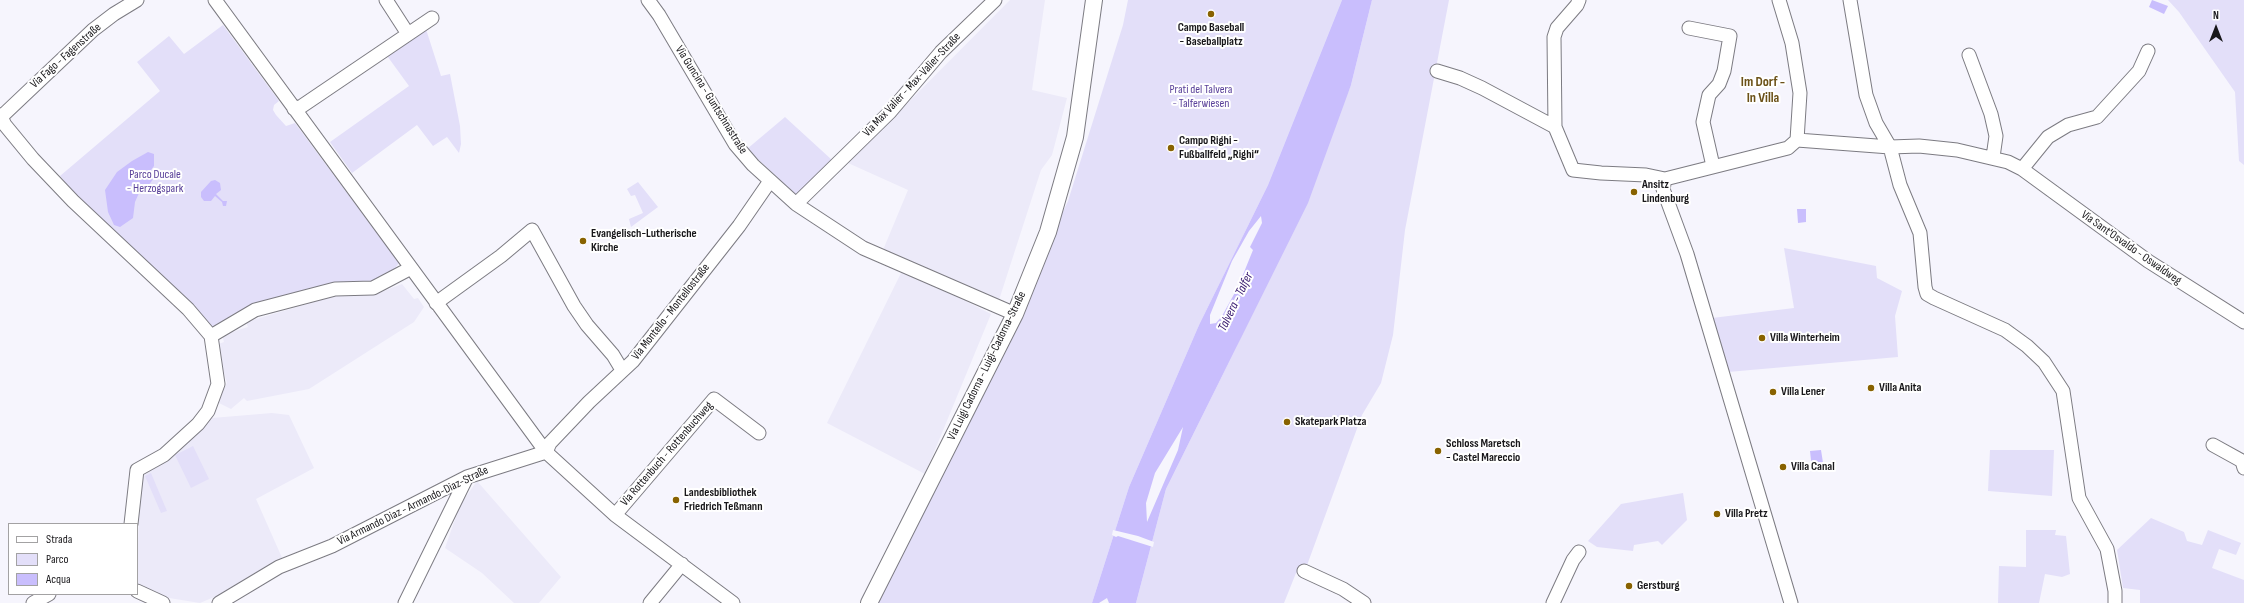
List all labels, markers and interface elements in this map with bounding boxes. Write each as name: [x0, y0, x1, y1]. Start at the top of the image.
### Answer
north arrow: [2196, 8, 2236, 48]
marker: Campo Baseball - Baseballplatz: [1206, 9, 1216, 19]
text: N: [2213, 9, 2219, 22]
street label: Via Fago - Fagenstraße: [28, 20, 104, 92]
place label: Campo Baseball - Baseballplatz: [1178, 21, 1244, 49]
street label: Via Max Valier - Max-Valier-Straße: [860, 30, 964, 140]
street label: Via Guncina - Guntschnastraße: [672, 43, 750, 157]
district label: Im Dorf - In Villa: [1741, 74, 1785, 106]
park label: Prati del Talvera - Talferwiesen: [1170, 83, 1232, 111]
place label: Campo Righi - Fußballfeld „Righi“: [1179, 134, 1259, 162]
marker: Campo Righi - Fußballfeld „Righi“: [1166, 143, 1176, 153]
park label: Parco Ducale - Herzogspark: [127, 168, 183, 196]
place label: Ansitz Lindenburg: [1642, 178, 1689, 206]
marker: Ansitz Lindenburg: [1629, 187, 1639, 197]
street label: Via Sant'Osvaldo - Oswaldweg: [2078, 208, 2184, 288]
place label: Evangelisch-Lutherische Kirche: [591, 227, 697, 255]
marker: Evangelisch-Lutherische Kirche: [578, 236, 588, 246]
street label: Via Montello - Montellostraße: [629, 261, 713, 363]
water label: Talvera - Talfer: [1215, 270, 1257, 334]
street label: Via Luigi Cadorna - Luigi-Cadorna-Straße: [945, 289, 1029, 443]
place label: Villa Winterheim: [1770, 331, 1840, 345]
marker: Villa Winterheim: [1757, 333, 1767, 343]
place label: Villa Anita: [1879, 381, 1921, 395]
marker: Villa Anita: [1866, 383, 1876, 393]
place label: Villa Lener: [1781, 385, 1825, 399]
marker: Villa Lener: [1768, 387, 1778, 397]
street label: Via Rottenbuch - Rottenbuchweg: [618, 399, 716, 509]
place label: Skatepark Platza: [1295, 415, 1366, 429]
marker: Skatepark Platza: [1282, 417, 1292, 427]
place label: Schloss Maretsch - Castel Mareccio: [1446, 437, 1521, 465]
marker: Schloss Maretsch - Castel Mareccio: [1433, 446, 1443, 456]
place label: Villa Canal: [1791, 460, 1835, 474]
marker: Villa Canal: [1778, 462, 1788, 472]
street label: Via Armando Diaz - Armando-Diaz-Straße: [335, 463, 491, 549]
place label: Landesbibliothek Friedrich Teßmann: [684, 486, 762, 514]
marker: Landesbibliothek Friedrich Teßmann: [671, 495, 681, 505]
place label: Villa Pretz: [1725, 507, 1768, 521]
marker: Villa Pretz: [1712, 509, 1722, 519]
legend: [8, 523, 138, 595]
text: Strada: [46, 532, 72, 547]
text: Parco: [46, 552, 69, 567]
text: Acqua: [46, 572, 71, 587]
place label: Gerstburg: [1637, 579, 1680, 593]
marker: Gerstburg: [1624, 581, 1634, 591]

